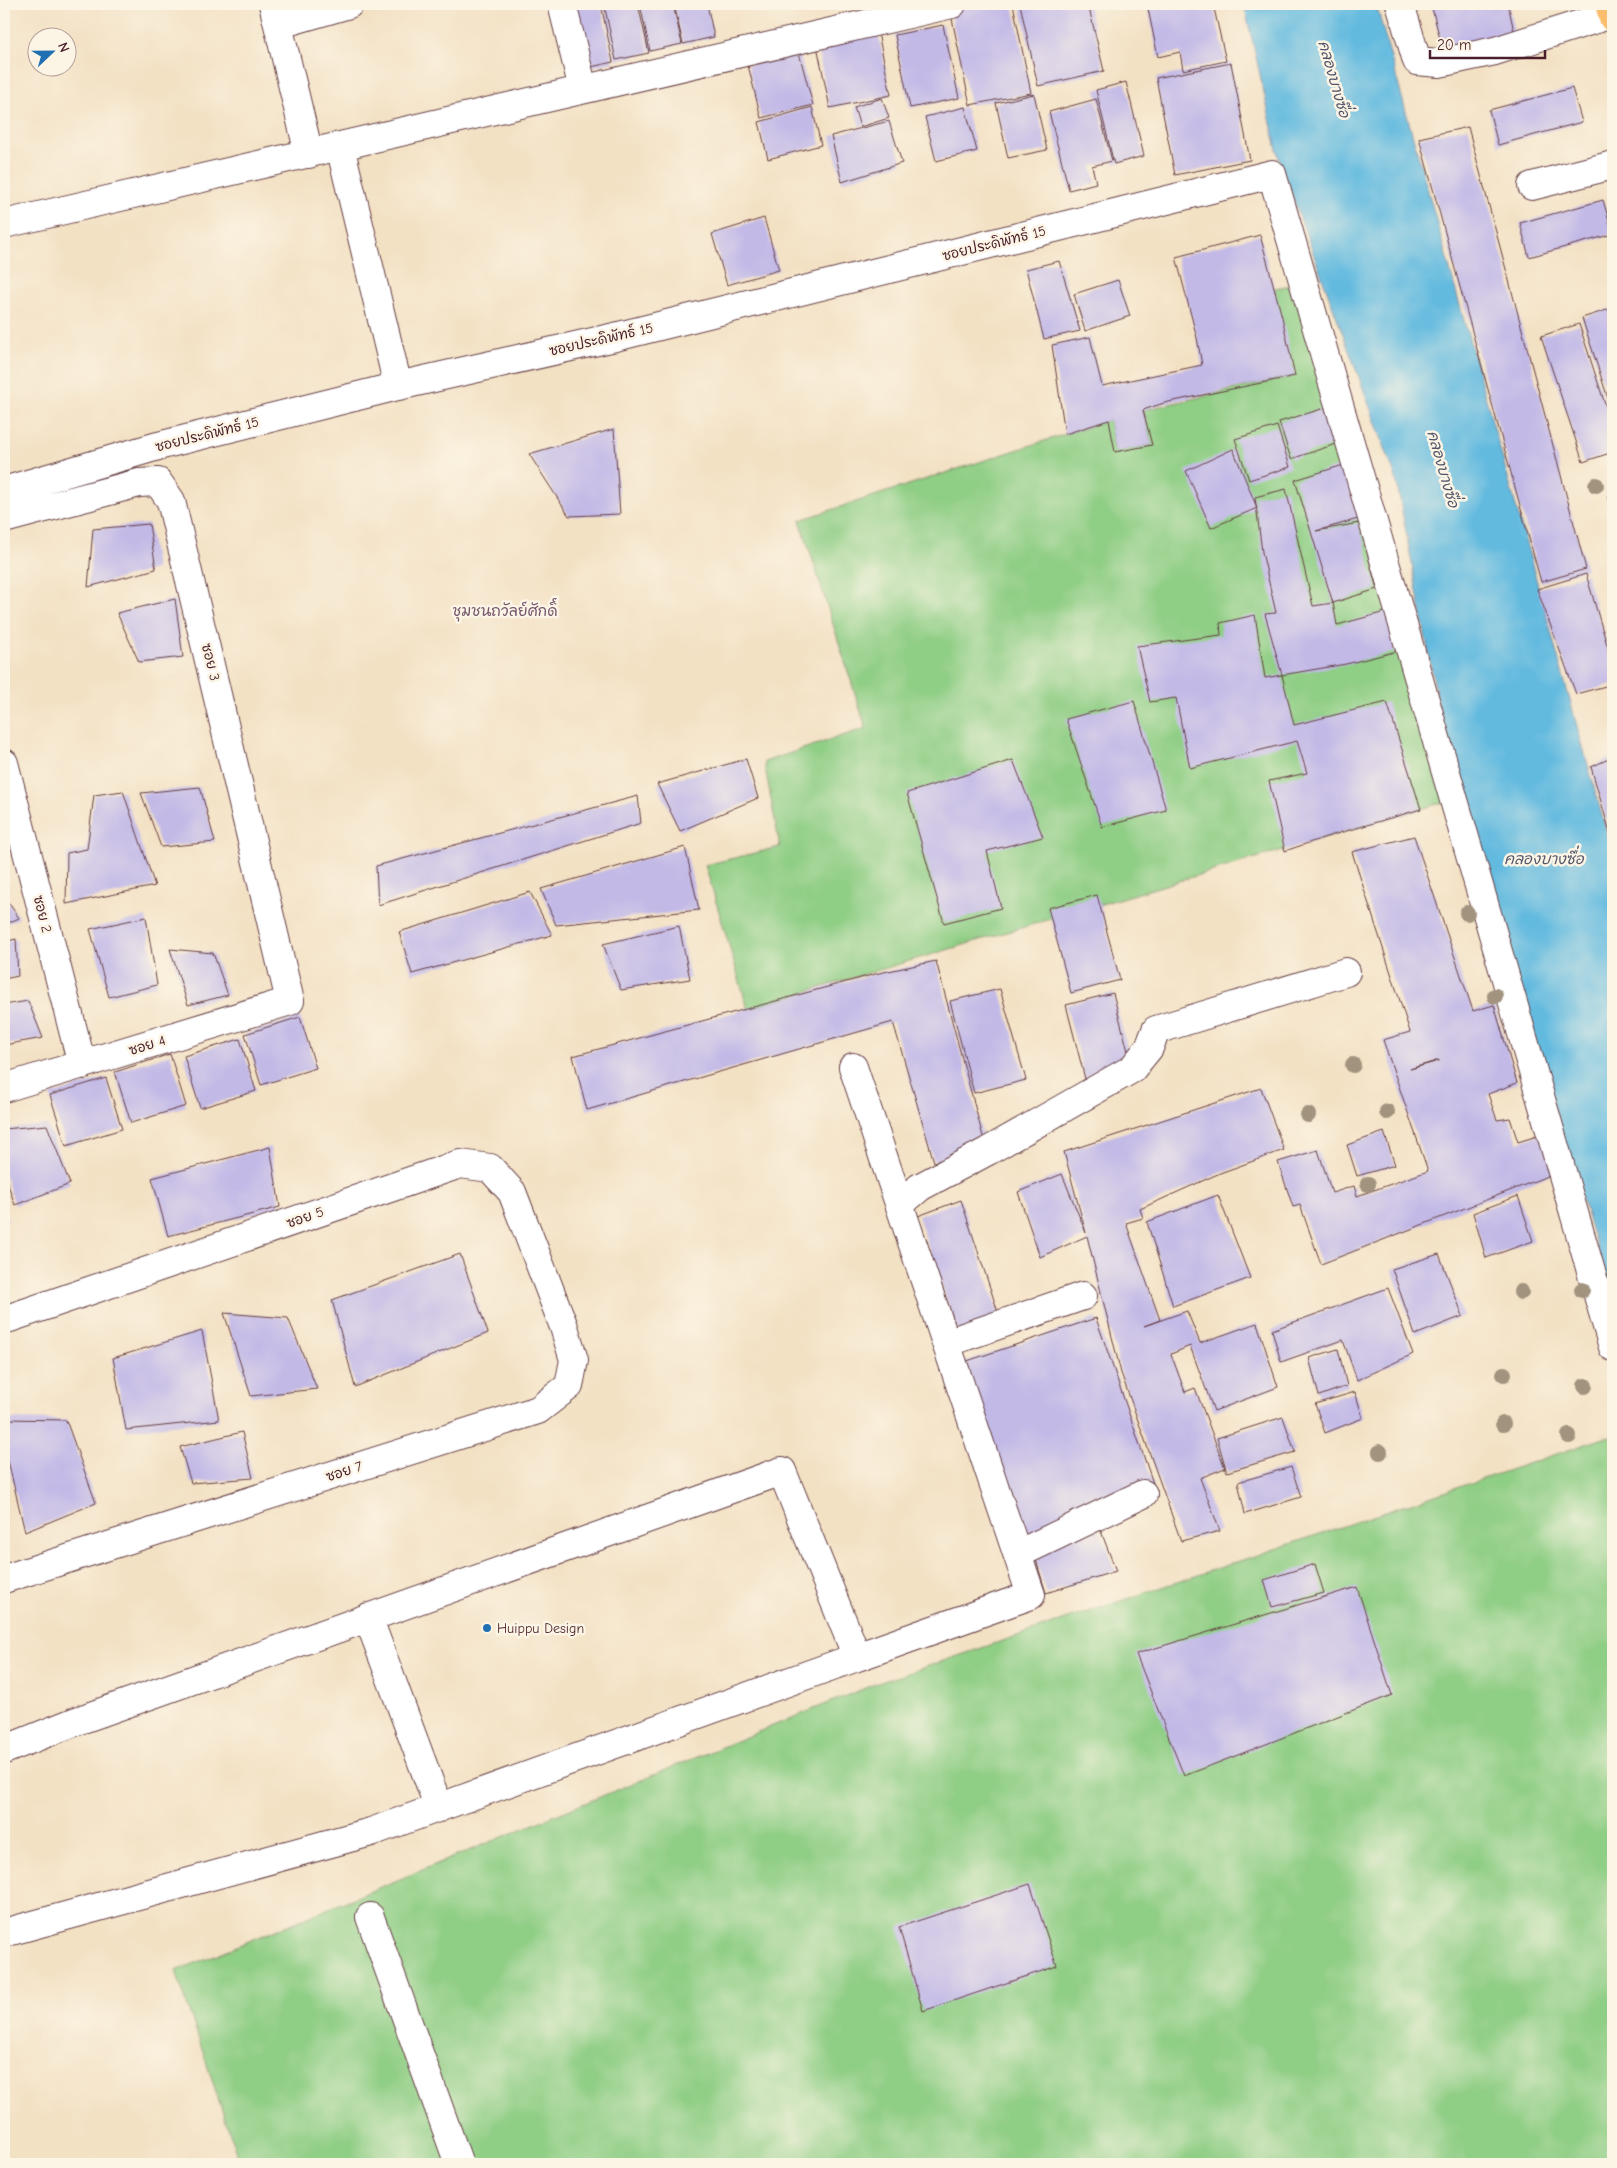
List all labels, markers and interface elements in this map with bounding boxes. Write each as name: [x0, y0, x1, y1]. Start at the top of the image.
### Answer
north arrow: [28, 28, 78, 78]
scale bar: [1430, 28, 1544, 60]
text: 20 m: [1437, 36, 1471, 54]
water label: คลองบางซื่อ: [1314, 37, 1359, 121]
text: N: [54, 40, 73, 55]
street label: ซอยประดิพัทธ์ 15: [940, 221, 1048, 265]
street label: ซอยประดิพัทธ์ 15: [547, 318, 655, 360]
street label: ซอยประดิพัทธ์ 15: [153, 412, 261, 456]
water label: คลองบางซื่อ: [1423, 427, 1468, 511]
district label: ชุมชนถวัลย์ศักดิ์: [452, 597, 558, 622]
street label: ซอย 3: [198, 642, 223, 683]
water label: คลองบางซื่อ: [1504, 845, 1585, 868]
street label: ซอย 2: [30, 894, 55, 935]
street label: ซอย 4: [127, 1032, 168, 1059]
street label: ซอย 5: [284, 1203, 326, 1232]
street label: ซอย 7: [324, 1457, 365, 1485]
place label: Huippu Design: [497, 1620, 584, 1637]
marker: Huippu Design: [481, 1622, 493, 1634]

